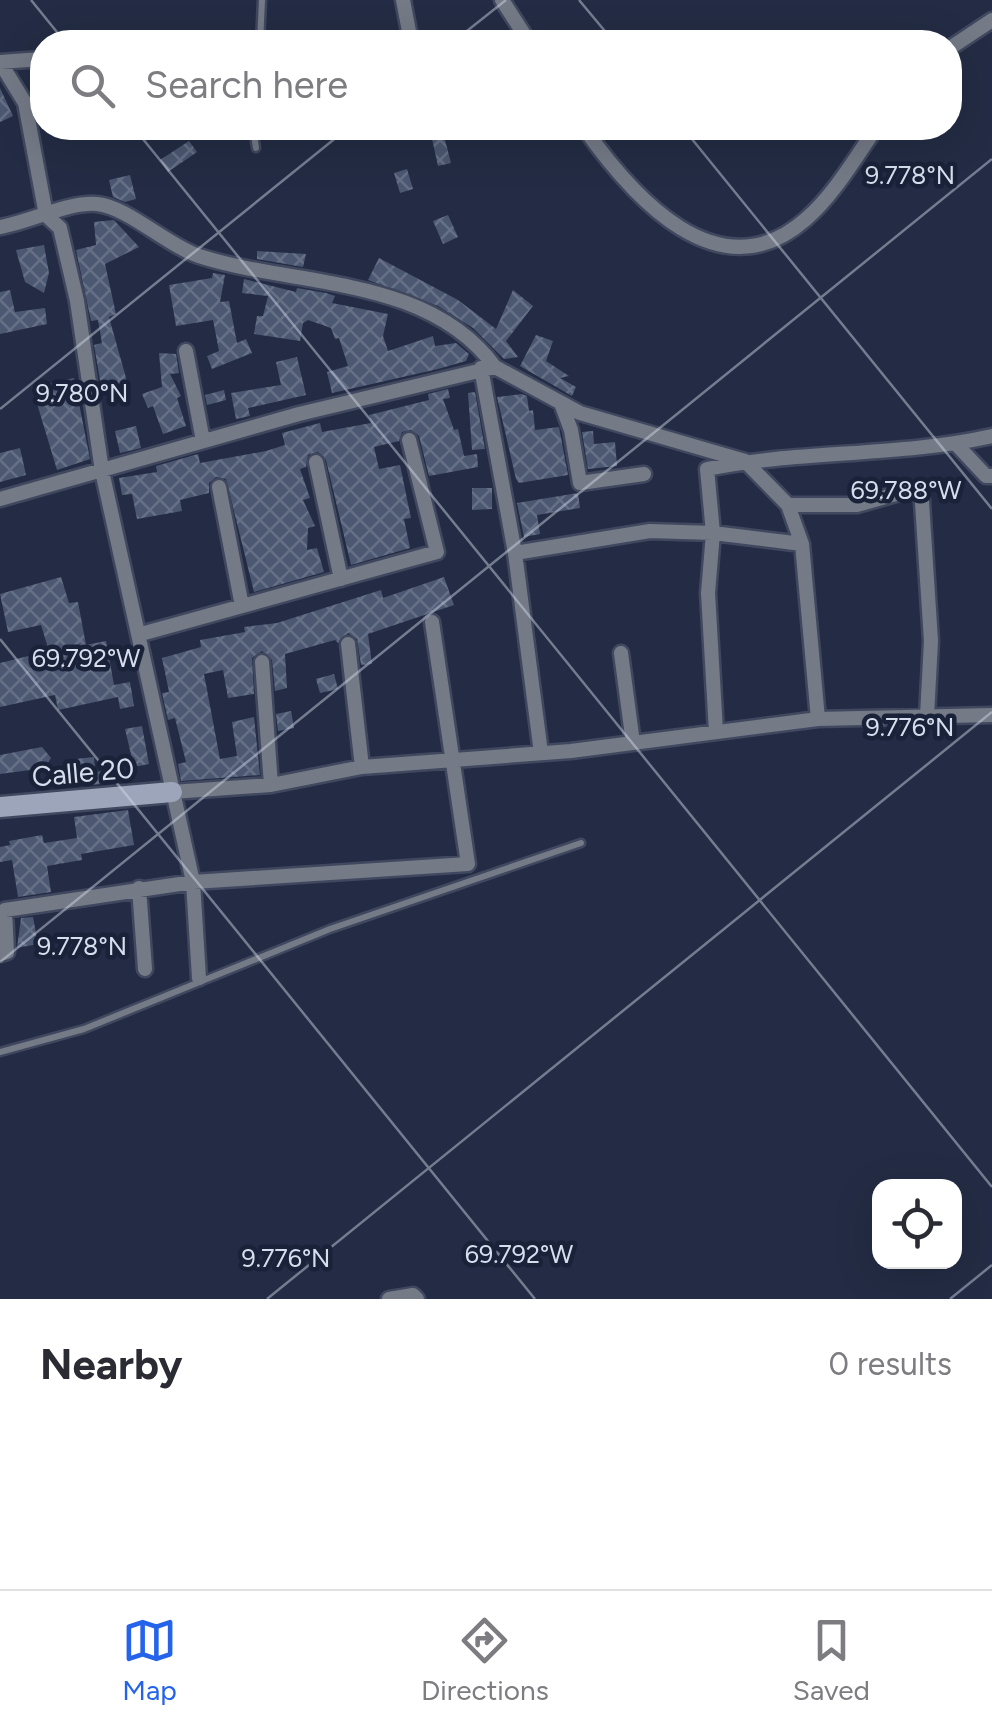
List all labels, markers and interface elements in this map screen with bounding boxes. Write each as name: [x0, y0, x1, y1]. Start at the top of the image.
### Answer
search box: [30, 30, 962, 140]
icon: search: [65, 58, 120, 113]
text: Search here: [145, 62, 348, 108]
text: 9.778°N: [865, 160, 955, 190]
text: 9.780°N: [36, 378, 128, 408]
text: 69.788°W: [851, 475, 961, 505]
text: 69.792°W: [32, 643, 140, 673]
text: 9.776°N: [866, 712, 954, 742]
street label: Calle 20: [30, 751, 136, 793]
text: 9.778°N: [37, 931, 127, 961]
map controls: [872, 1179, 962, 1269]
button: locate: [872, 1179, 962, 1269]
text: 69.792°W: [465, 1239, 573, 1269]
text: 9.776°N: [242, 1243, 330, 1273]
text: Nearby: [40, 1339, 182, 1390]
text: 0 results: [828, 1345, 952, 1383]
tab: Map: [122, 1613, 177, 1707]
tab: Directions: [421, 1613, 549, 1707]
tab: Saved: [793, 1613, 870, 1707]

